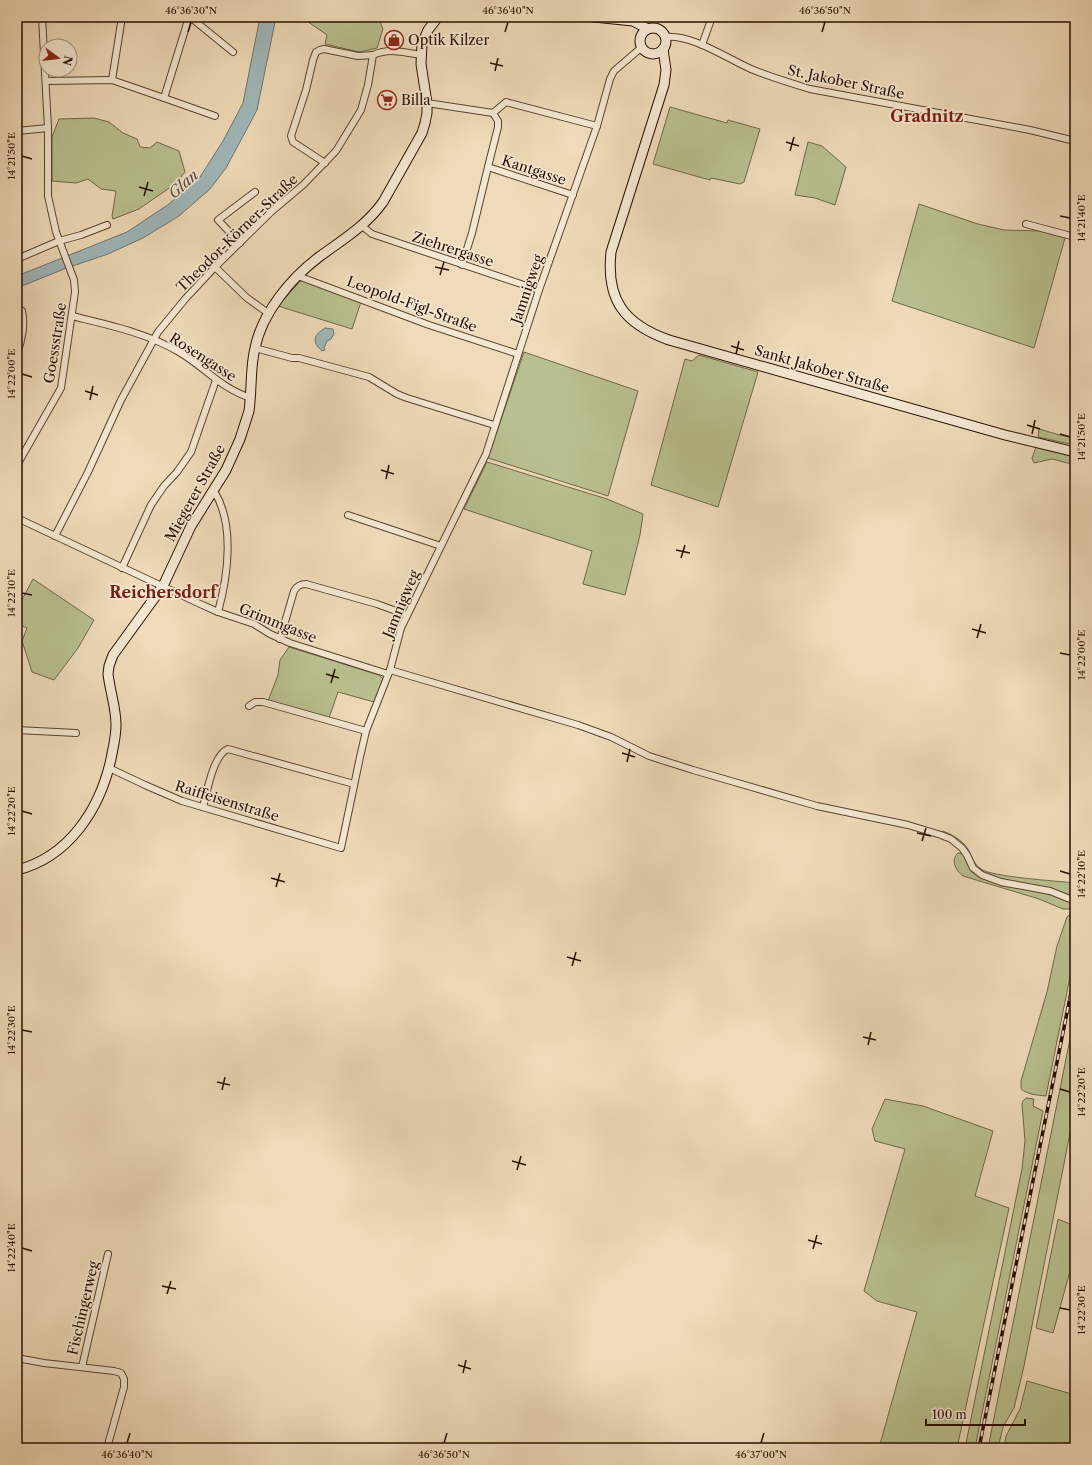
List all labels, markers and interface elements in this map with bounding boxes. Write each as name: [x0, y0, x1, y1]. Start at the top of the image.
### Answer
text: 46°36'30"N: [165, 4, 217, 17]
text: 46°36'40"N: [482, 4, 534, 17]
text: 46°36'50"N: [799, 4, 851, 17]
shop icon: Optik Kilzer: [383, 29, 405, 51]
place label: Optik Kilzer: [408, 31, 489, 49]
north arrow: [38, 38, 78, 78]
text: N: [60, 54, 76, 67]
street label: St. Jakober Straße: [786, 61, 906, 103]
supermarket icon: Billa: [376, 89, 398, 111]
place label: Billa: [401, 91, 431, 109]
district label: Gradnitz: [890, 106, 964, 126]
text: 14°21'50"E: [5, 132, 18, 180]
street label: Kantgasse: [499, 151, 569, 189]
water label: Glan: [164, 165, 202, 203]
street label: Theodor-Körner-Straße: [173, 170, 302, 296]
text: 14°21'40"E: [1075, 194, 1088, 242]
street label: Ziehrergasse: [410, 227, 496, 271]
street label: Jamnigweg: [506, 251, 547, 328]
street label: Leopold-Figl-Straße: [344, 272, 480, 336]
street label: Goessstraße: [40, 301, 70, 385]
street label: Rosengasse: [166, 329, 240, 385]
street label: Sankt Jakober Straße: [753, 341, 892, 397]
text: 14°22'00"E: [5, 349, 18, 399]
text: 14°21'50"E: [1075, 413, 1088, 461]
street label: Miegerer Straße: [161, 441, 229, 545]
street label: Jamnigweg: [378, 567, 424, 643]
text: 14°22'10"E: [5, 569, 18, 617]
district label: Reichersdorf: [109, 582, 219, 602]
street label: Grimmgasse: [236, 599, 320, 647]
text: 14°22'00"E: [1075, 630, 1088, 680]
street label: Raiffeisenstraße: [173, 777, 281, 825]
text: 14°22'20"E: [5, 786, 18, 836]
text: 14°22'10"E: [1075, 850, 1088, 898]
text: 14°22'30"E: [5, 1005, 18, 1055]
text: 14°22'20"E: [1075, 1067, 1088, 1117]
text: 14°22'40"E: [5, 1223, 18, 1273]
street label: Fischingerweg: [63, 1259, 103, 1357]
text: 14°22'30"E: [1075, 1285, 1088, 1335]
scale bar: [926, 1401, 1025, 1427]
text: 100 m: [932, 1407, 967, 1422]
text: 46°36'40"N: [101, 1448, 153, 1461]
text: 46°36'50"N: [418, 1448, 470, 1461]
text: 46°37'00"N: [735, 1448, 787, 1461]

